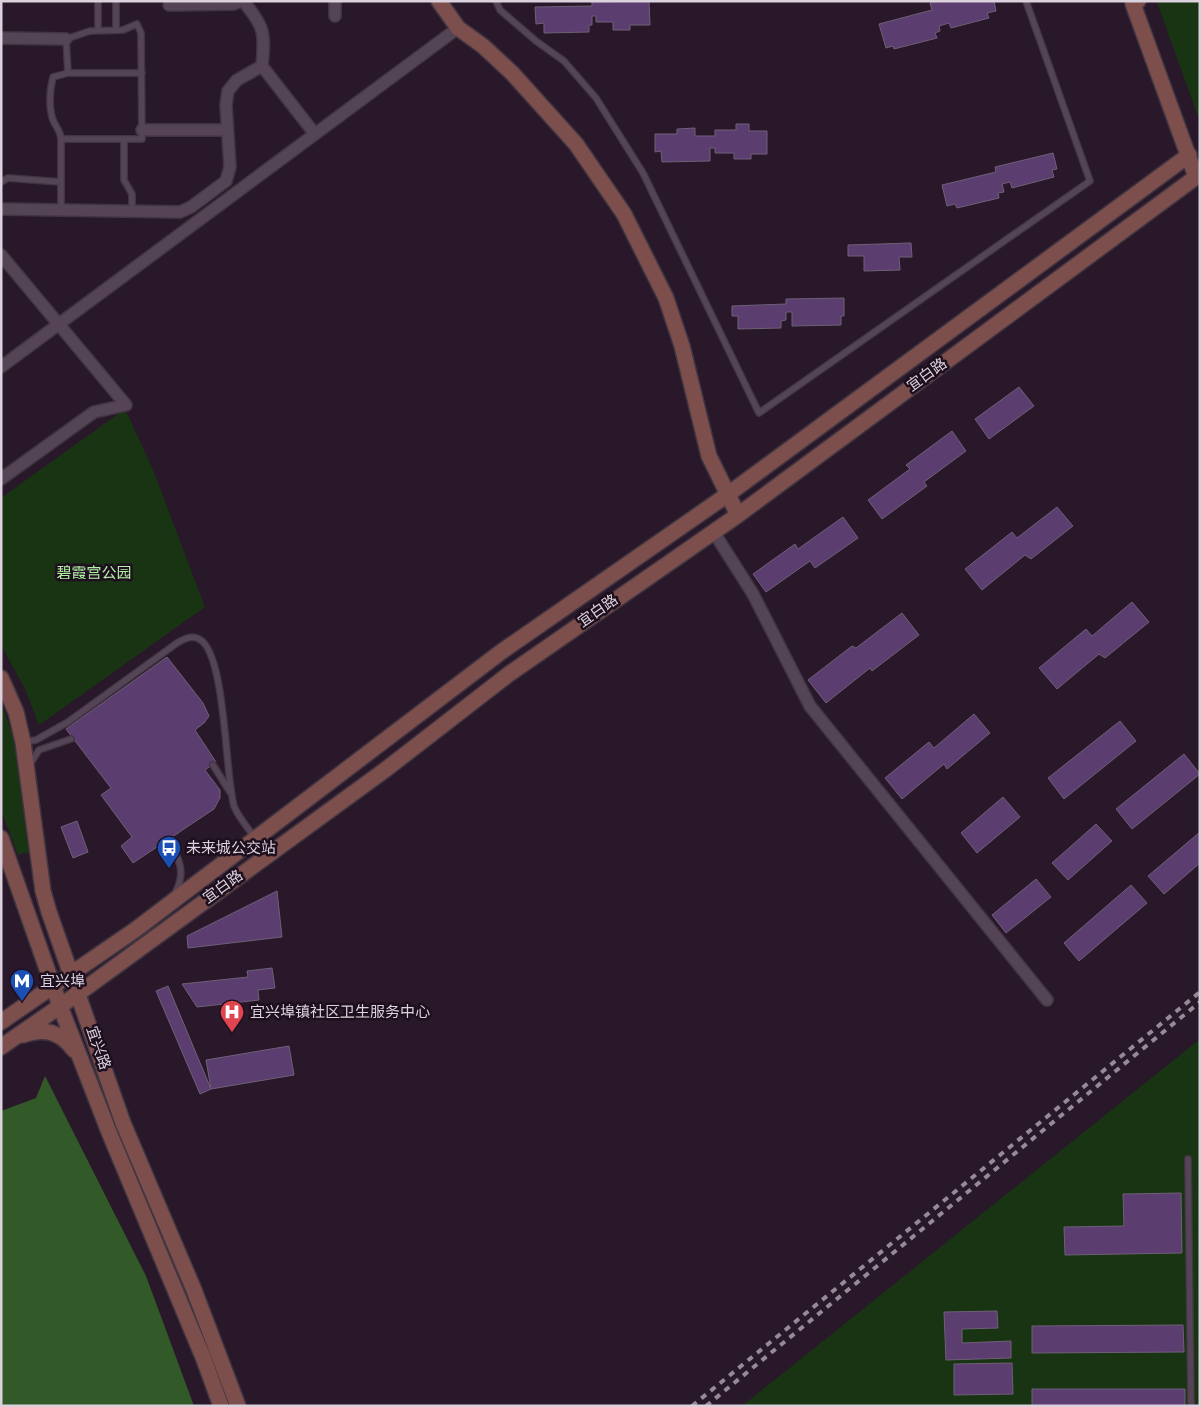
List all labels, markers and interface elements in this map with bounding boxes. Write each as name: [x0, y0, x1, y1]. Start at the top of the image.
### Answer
street label: 宜白路: [903, 354, 951, 396]
park label: 碧霞宫公园: [56, 564, 132, 583]
street label: 宜白路: [574, 590, 622, 632]
bus stop icon: 未来城公交站: [156, 835, 182, 869]
place label: 未来城公交站: [186, 839, 276, 858]
street label: 宜白路: [199, 866, 247, 908]
metro station icon: 宜兴埠: [9, 968, 35, 1002]
place label: 宜兴埠: [40, 972, 85, 991]
hospital icon: 宜兴埠镇社区卫生服务中心: [219, 999, 245, 1033]
place label: 宜兴埠镇社区卫生服务中心: [250, 1003, 430, 1022]
street label: 宜兴路: [82, 1024, 114, 1072]

